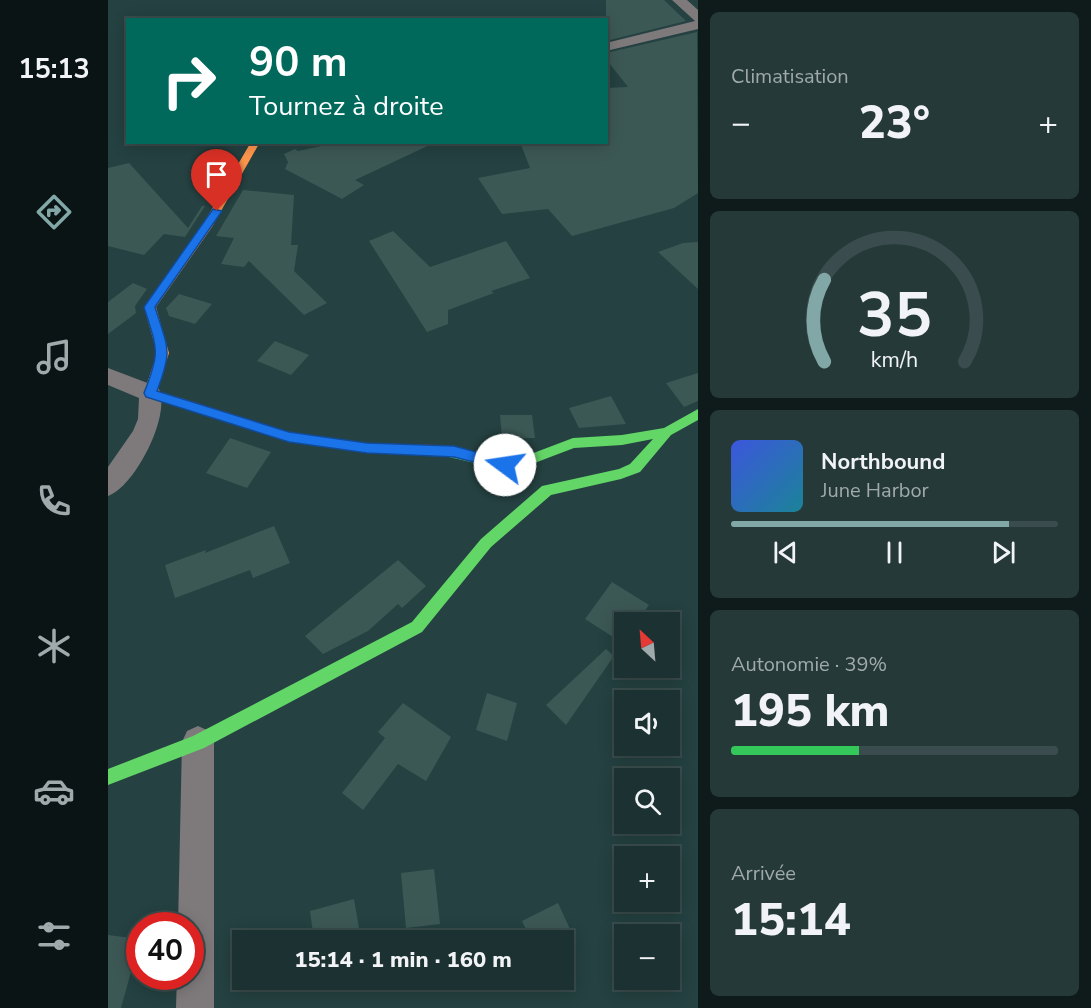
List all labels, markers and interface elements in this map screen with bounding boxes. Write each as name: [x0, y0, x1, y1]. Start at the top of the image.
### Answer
text: 90 m: [249, 34, 348, 91]
icon: right: [150, 42, 228, 120]
text: 15:13: [18, 51, 90, 88]
text: Climatisation: [731, 63, 849, 90]
text: Tournez à droite: [249, 88, 444, 125]
text: 23°: [859, 93, 930, 154]
text: −: [731, 101, 751, 146]
text: +: [1038, 101, 1058, 146]
pin: [191, 149, 242, 211]
icon: arrive: [200, 158, 233, 191]
icon: directions: [33, 191, 75, 233]
text: 35: [857, 273, 932, 358]
icon: music: [33, 336, 75, 378]
text: km/h: [871, 345, 918, 375]
position arrow: [473, 433, 537, 497]
text: Northbound: [821, 447, 945, 477]
text: June Harbor: [821, 477, 929, 504]
icon: phone: [33, 480, 75, 522]
icon: previous: [769, 536, 802, 569]
icon: pause: [878, 536, 911, 569]
icon: next: [987, 536, 1020, 569]
north arrow: [614, 612, 680, 678]
map controls: [614, 612, 680, 990]
icon: climate: [33, 625, 75, 667]
text: Autonomie · 39%: [731, 651, 887, 678]
text: 195 km: [731, 681, 890, 742]
button: sound: [614, 690, 680, 756]
button: search: [614, 768, 680, 834]
icon: car: [33, 770, 75, 812]
button: +: [614, 846, 680, 912]
text: Arrivée: [731, 860, 796, 887]
text: 15:14: [731, 890, 851, 951]
speed limit sign: 40: [126, 912, 204, 990]
icon: filters: [33, 915, 75, 957]
button: −: [614, 924, 680, 990]
text: 15:14 · 1 min · 160 m: [294, 945, 512, 975]

